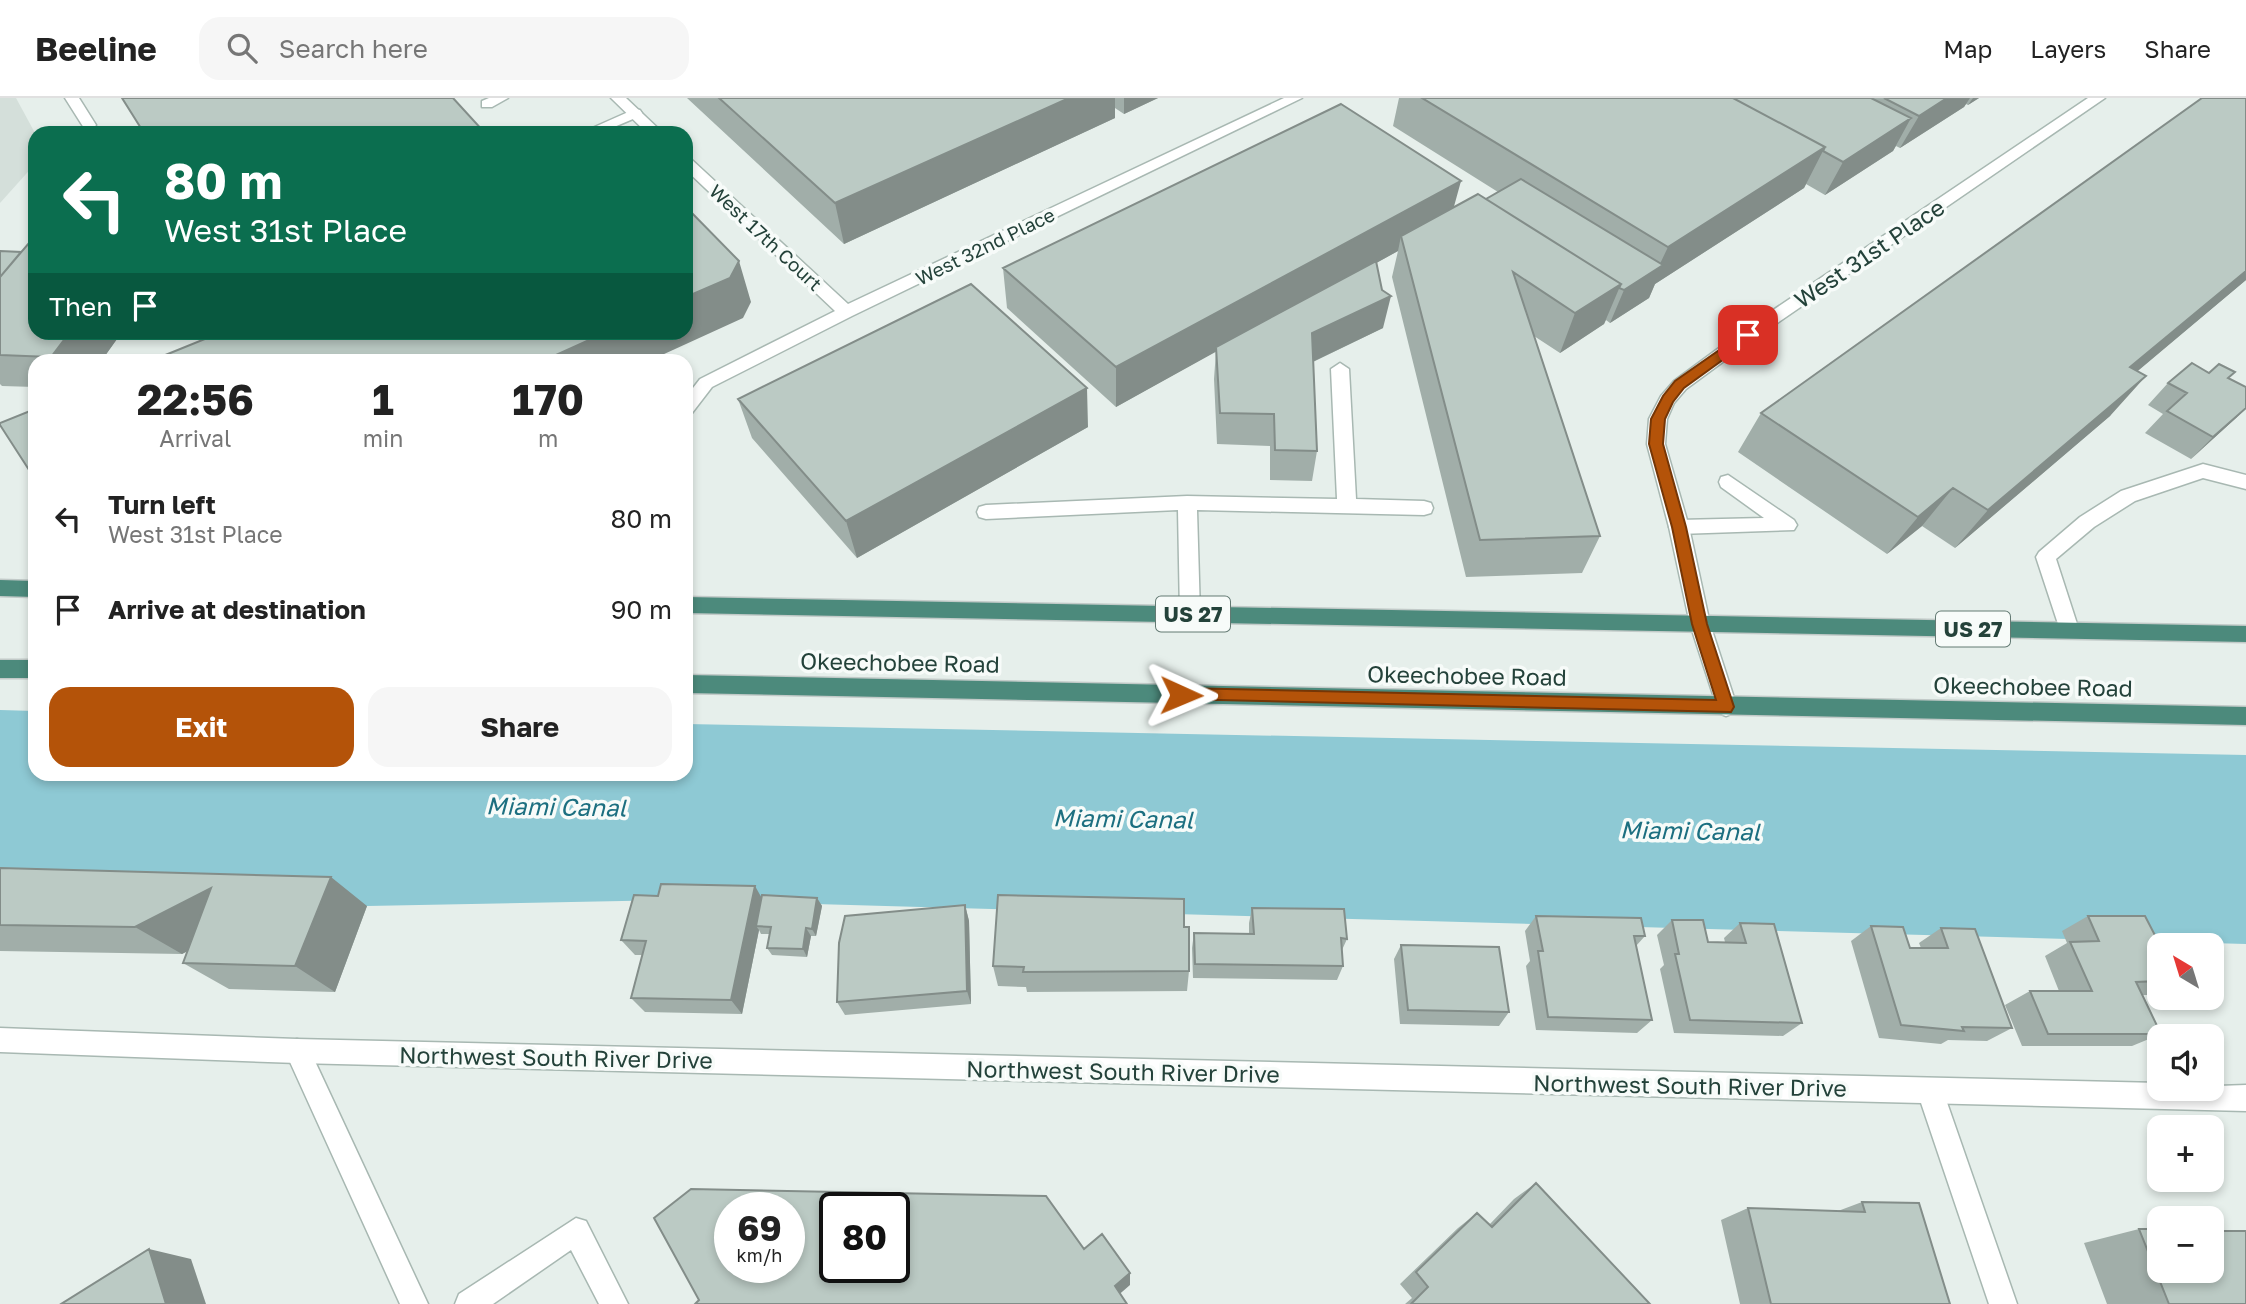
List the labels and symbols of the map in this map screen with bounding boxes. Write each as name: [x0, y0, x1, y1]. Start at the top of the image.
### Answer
street label: West 17th Court: [705, 179, 827, 295]
street label: West 31st Place: [1789, 193, 1949, 313]
street label: West 32nd Place: [912, 202, 1058, 290]
pin: [1718, 305, 1778, 365]
road number: US 27: [1156, 596, 1230, 632]
road number: US 27: [1936, 612, 2010, 646]
street label: Okeechobee Road: [800, 646, 1000, 678]
position arrow: [1144, 658, 1218, 732]
street label: Okeechobee Road: [1367, 659, 1567, 691]
street label: Okeechobee Road: [1933, 670, 2133, 702]
water label: Miami Canal: [486, 790, 628, 822]
water label: Miami Canal: [1053, 802, 1195, 834]
water label: Miami Canal: [1620, 814, 1762, 846]
north arrow: [2147, 933, 2224, 1010]
street label: Northwest South River Drive: [399, 1040, 713, 1074]
street label: Northwest South River Drive: [966, 1054, 1280, 1088]
street label: Northwest South River Drive: [1533, 1068, 1847, 1102]
speed limit sign: 80: [819, 1192, 910, 1283]

